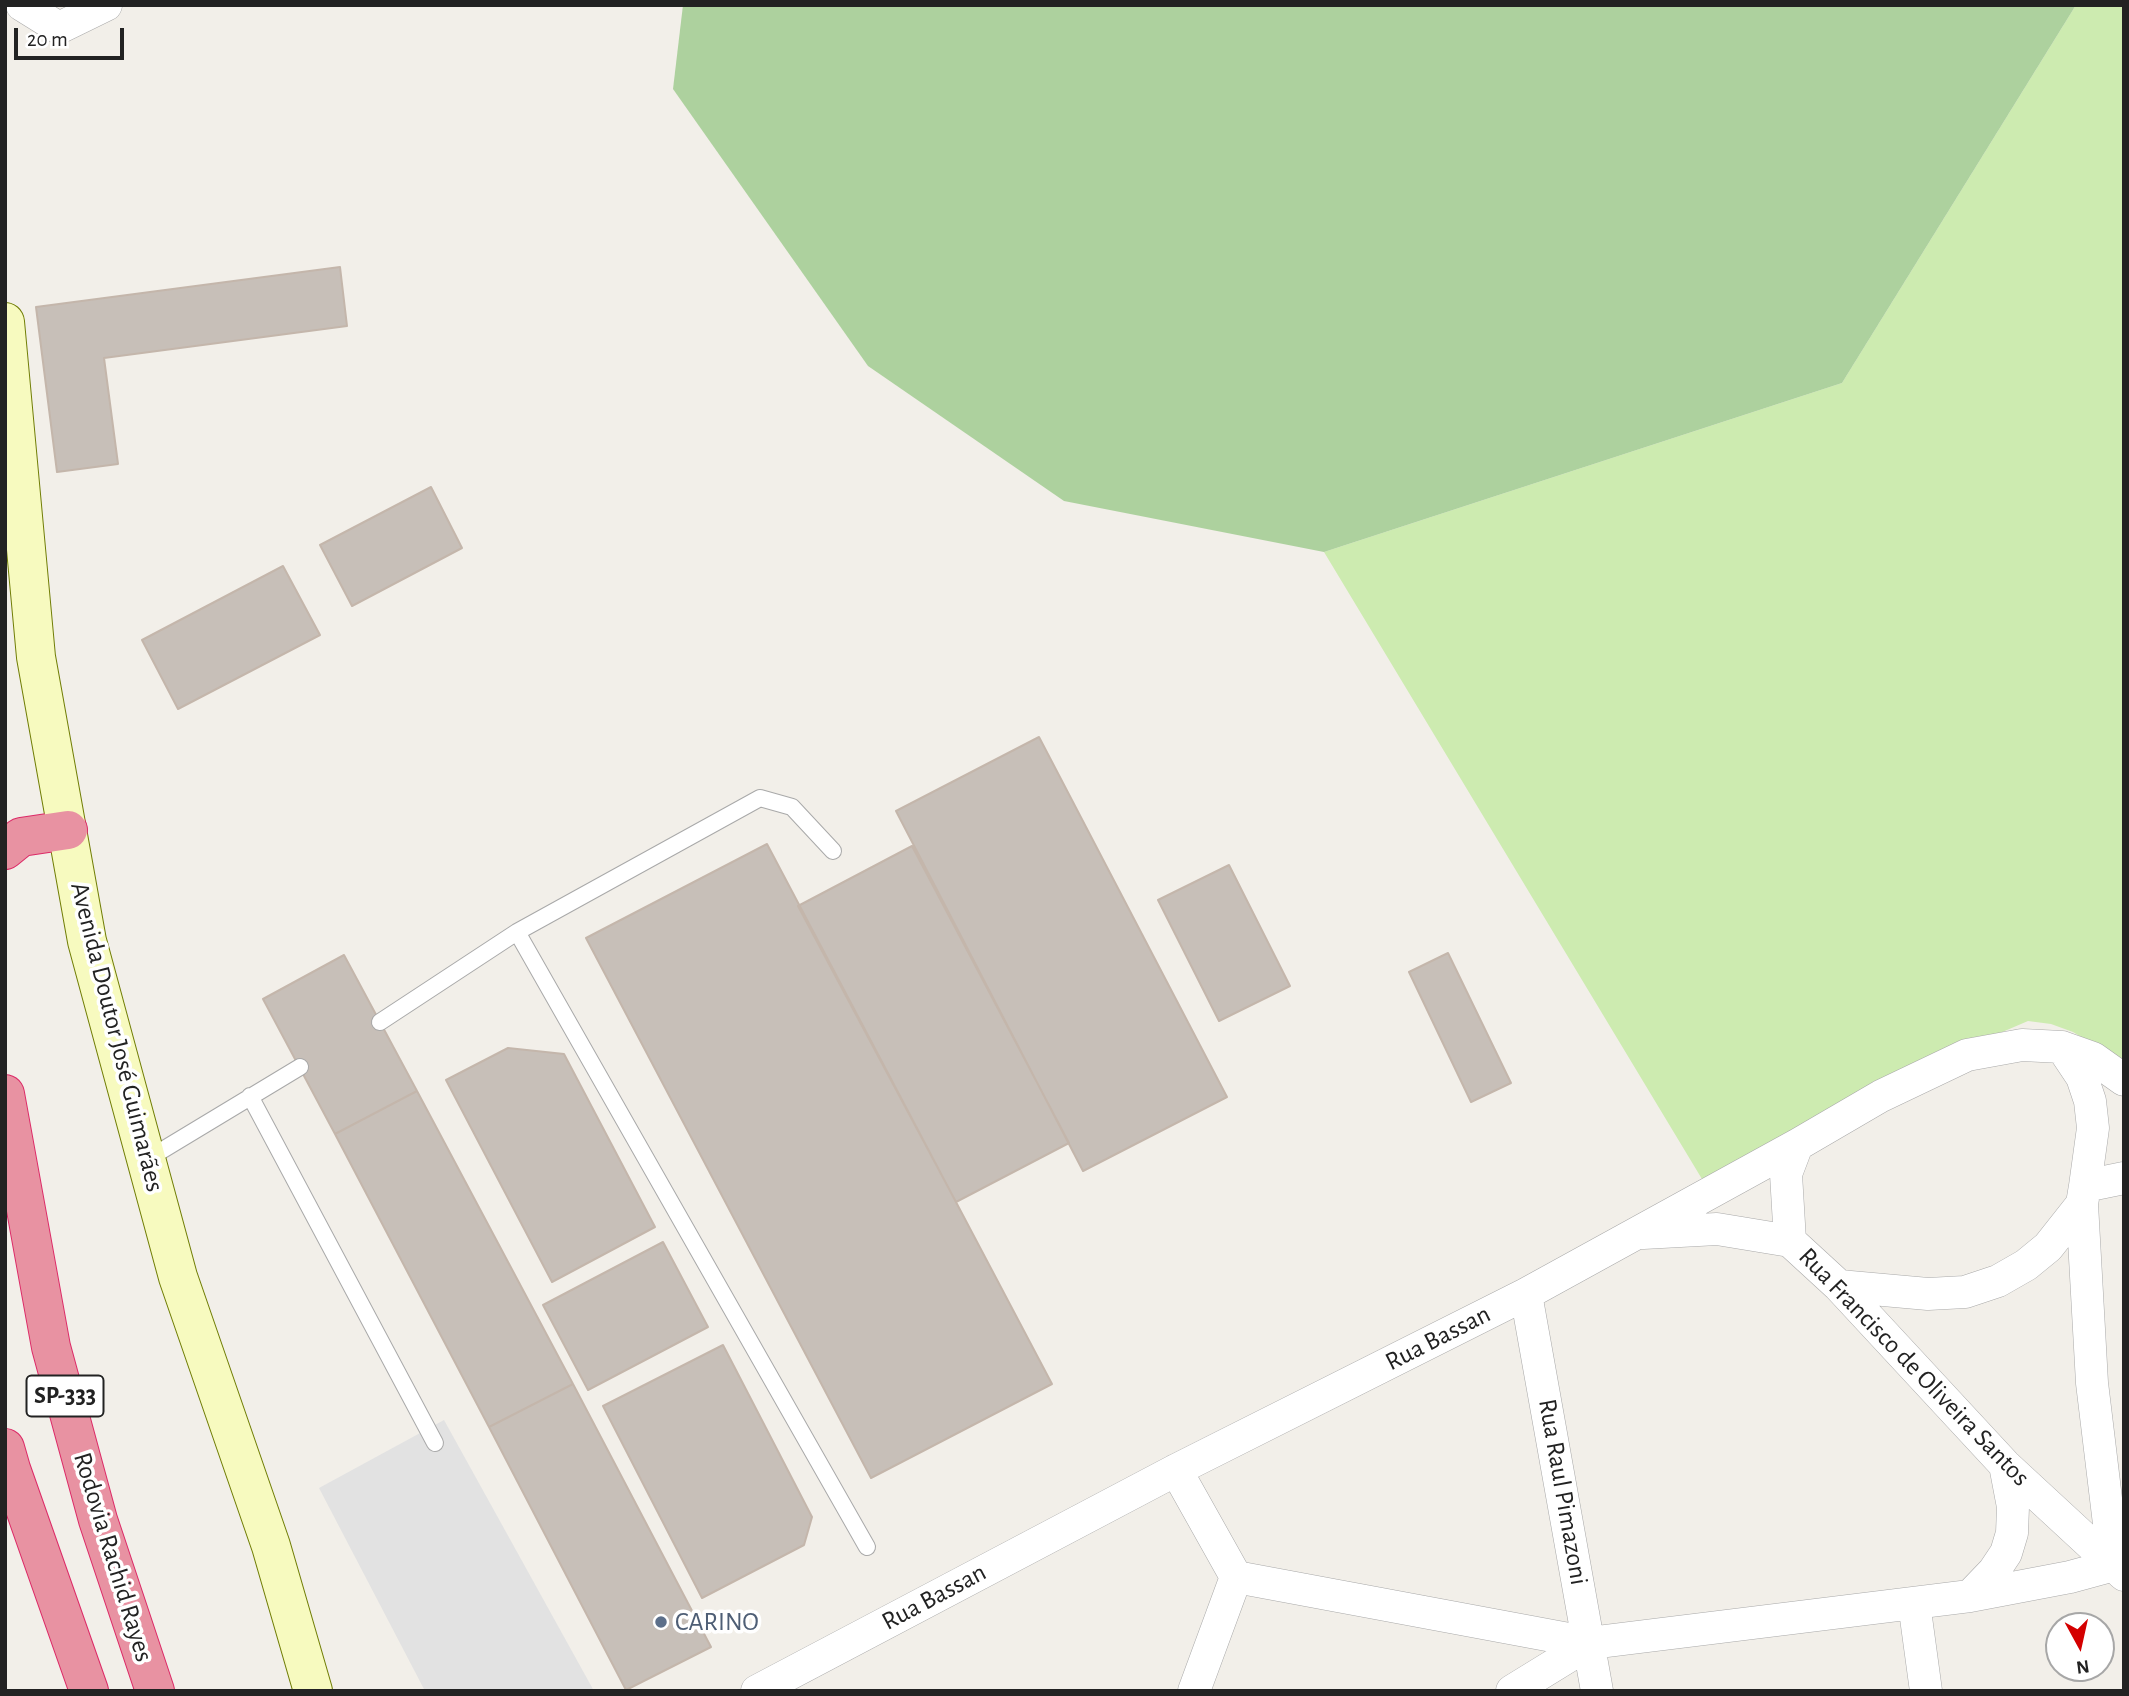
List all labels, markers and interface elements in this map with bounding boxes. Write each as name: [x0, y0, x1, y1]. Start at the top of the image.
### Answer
scale bar: [18, 14, 128, 58]
text: 20 m: [27, 29, 68, 50]
street label: Avenida Doutor José Guimarães: [63, 879, 171, 1195]
street label: Rua Francisco de Oliveira Santos: [1792, 1241, 2036, 1493]
street label: Rua Bassan: [1380, 1298, 1496, 1378]
road number: SP-333: [27, 1376, 104, 1416]
street label: Rua Raul Pimazoni: [1531, 1396, 1595, 1588]
street label: Rodovia Rachid Rayes: [66, 1449, 160, 1665]
street label: Rua Bassan: [876, 1557, 992, 1637]
place label: CARINO: [675, 1606, 759, 1638]
north arrow: [2045, 1612, 2115, 1682]
marker: CARINO: [653, 1614, 669, 1630]
text: N: [2075, 1656, 2091, 1677]

